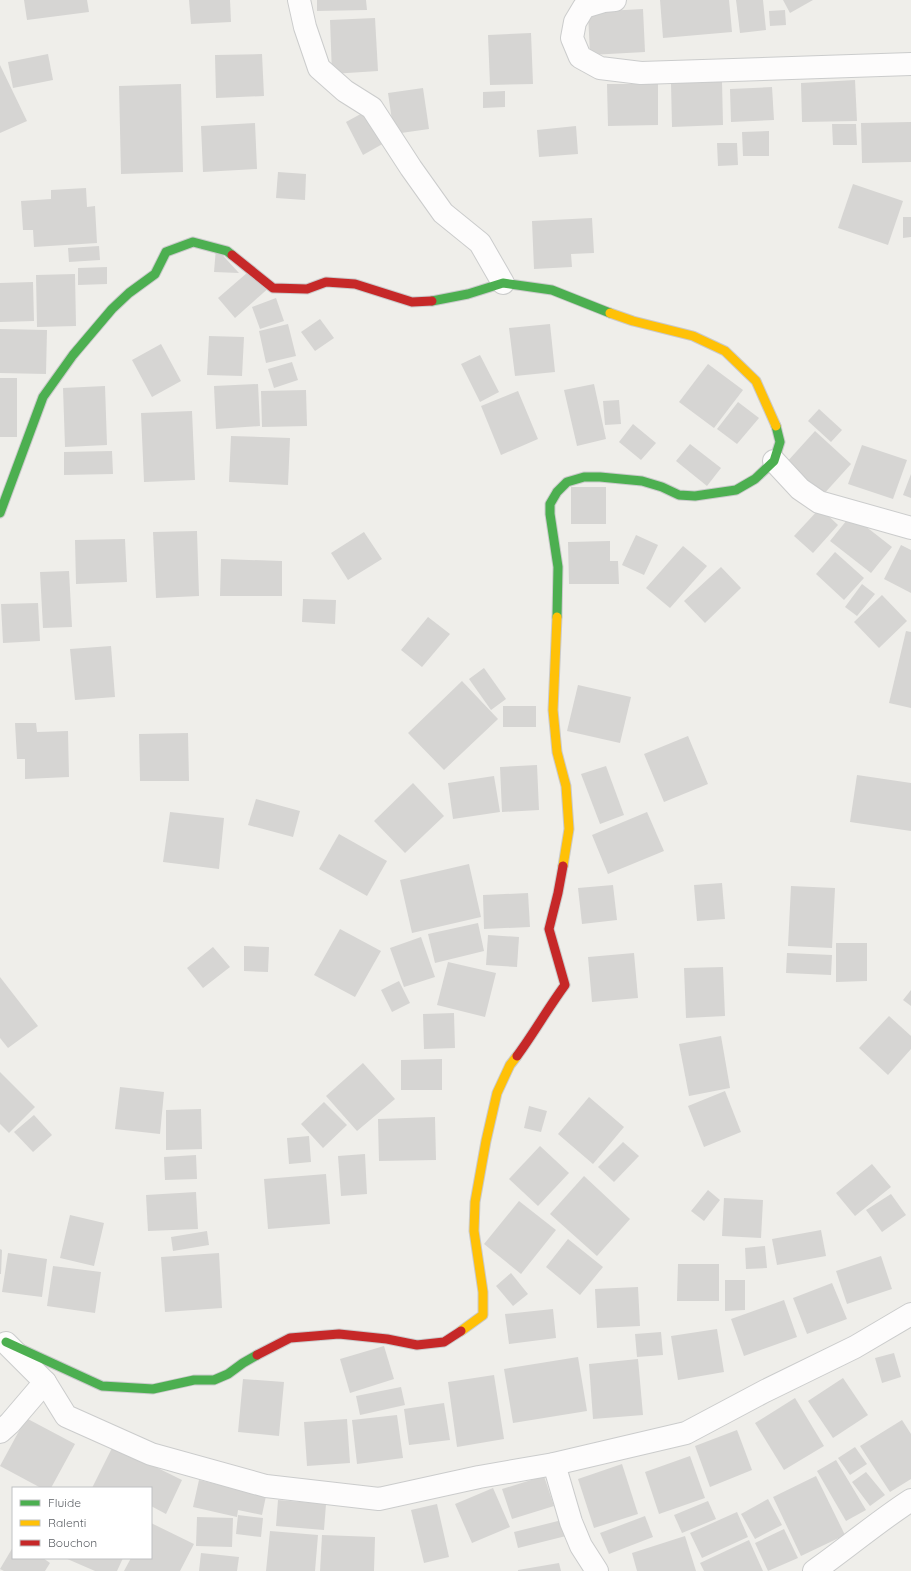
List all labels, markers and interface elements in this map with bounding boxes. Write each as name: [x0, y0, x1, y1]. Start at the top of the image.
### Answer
legend: [12, 1487, 152, 1559]
text: Fluide: [48, 1495, 81, 1510]
text: Ralenti: [48, 1515, 86, 1530]
text: Bouchon: [48, 1535, 97, 1550]

